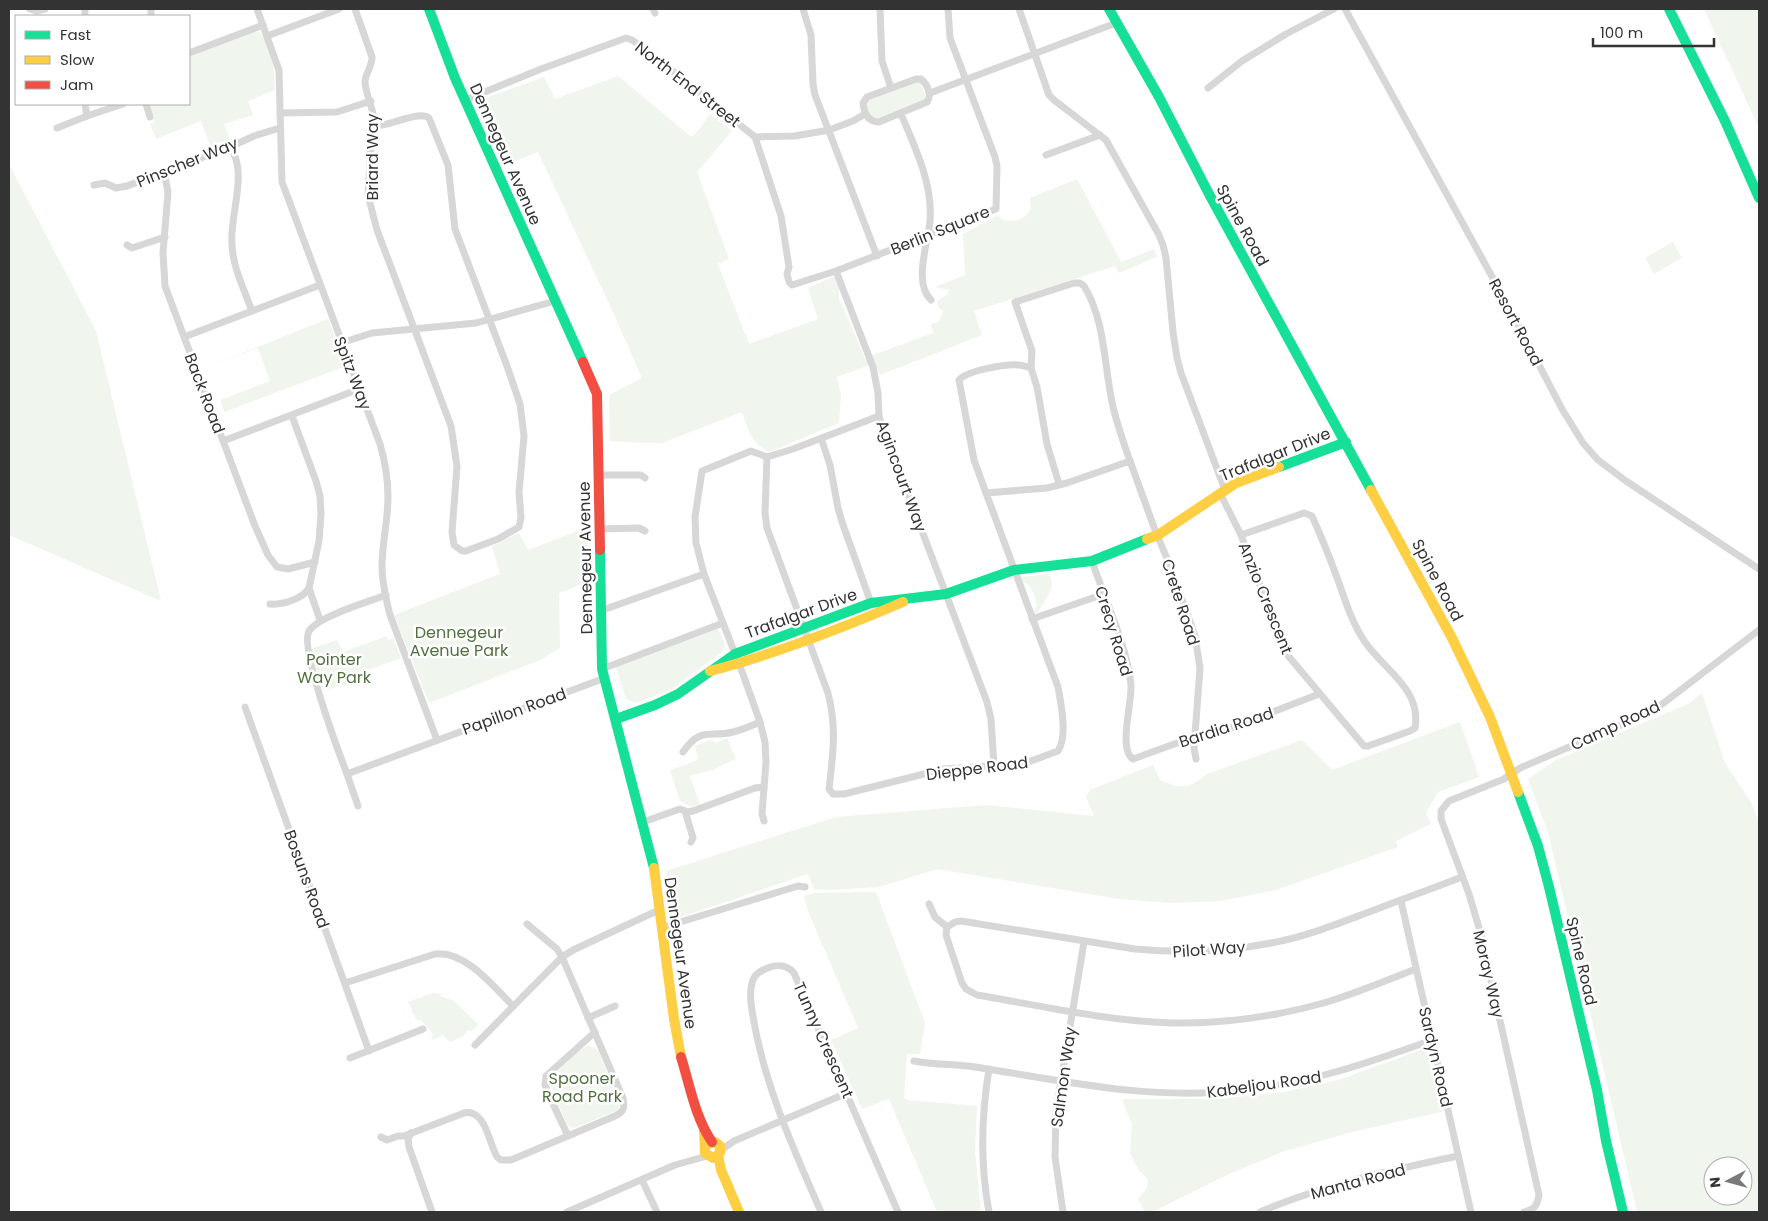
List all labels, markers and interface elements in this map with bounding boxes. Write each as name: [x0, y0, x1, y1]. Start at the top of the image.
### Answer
legend: [15, 15, 190, 105]
scale bar: [1593, 15, 1714, 47]
text: 100 m: [1600, 22, 1643, 43]
text: Fast: [60, 24, 91, 45]
street label: North End Street: [630, 36, 745, 133]
text: Slow: [60, 49, 95, 70]
text: Jam: [60, 74, 94, 95]
street label: Dennegeur Avenue: [464, 80, 547, 229]
street label: Briard Way: [361, 113, 384, 201]
street label: Pinscher Way: [133, 132, 241, 193]
street label: Spine Road: [1211, 180, 1274, 270]
street label: Berlin Square: [887, 200, 993, 261]
street label: Resort Road: [1483, 274, 1548, 370]
street label: Spitz Way: [328, 333, 377, 413]
street label: Back Road: [179, 350, 230, 437]
street label: Agincourt Way: [871, 417, 932, 535]
street label: Trafalgar Drive: [1216, 422, 1334, 487]
street label: Dennegeur Avenue: [573, 481, 598, 635]
street label: Spine Road: [1406, 535, 1469, 625]
street label: Anzio Crescent: [1233, 539, 1299, 658]
street label: Crete Road: [1156, 556, 1205, 648]
street label: Trafalgar Drive: [742, 583, 860, 644]
street label: Crecy Road: [1089, 583, 1138, 679]
park label: Dennegeur Avenue Park: [410, 621, 509, 662]
park label: Pointer Way Park: [297, 648, 372, 689]
street label: Papillon Road: [459, 682, 569, 741]
street label: Camp Road: [1567, 695, 1664, 756]
street label: Bardia Road: [1176, 701, 1276, 754]
street label: Dieppe Road: [925, 751, 1029, 786]
street label: Bosuns Road: [278, 827, 335, 932]
street label: Dennegeur Avenue: [658, 876, 703, 1030]
street label: Spine Road: [1560, 915, 1603, 1008]
street label: Moray Way: [1467, 928, 1510, 1020]
street label: Pilot Way: [1172, 935, 1246, 964]
street label: Tunny Crescent: [788, 978, 860, 1102]
street label: Sardyn Road: [1413, 1005, 1458, 1109]
street label: Salmon Way: [1045, 1026, 1082, 1129]
street label: Kabeljou Road: [1205, 1065, 1323, 1104]
park label: Spooner Road Park: [542, 1067, 623, 1108]
north arrow: [1703, 1156, 1753, 1206]
street label: Manta Road: [1308, 1158, 1408, 1205]
text: N: [1705, 1176, 1726, 1189]

